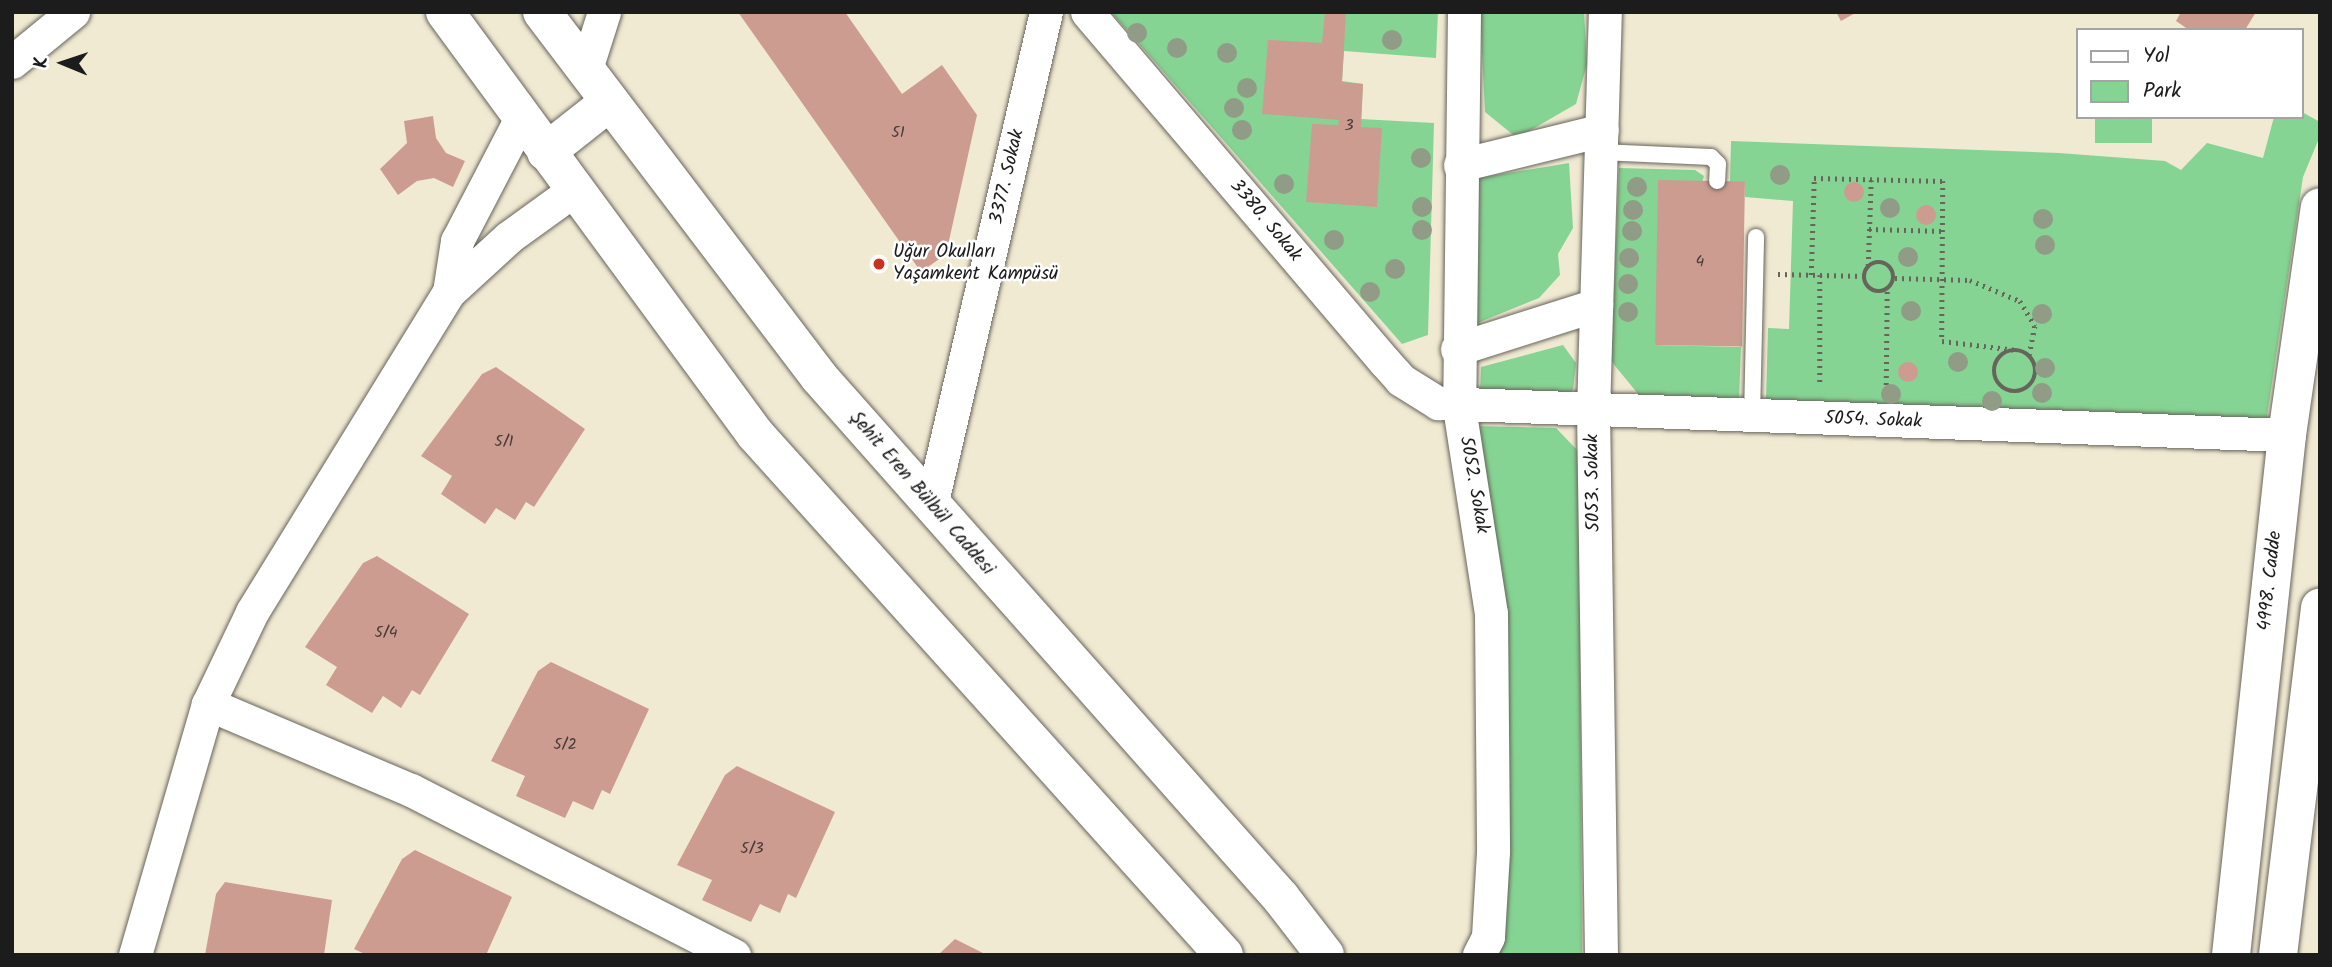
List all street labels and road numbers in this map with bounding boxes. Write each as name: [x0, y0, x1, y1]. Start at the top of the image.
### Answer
street label: 3377. Sokak: [986, 127, 1030, 227]
street label: 3380. Sokak: [1224, 175, 1306, 267]
street label: Şehit Eren Bülbül Caddesi: [844, 407, 998, 581]
street label: 5054. Sokak: [1824, 408, 1922, 434]
street label: 5053. Sokak: [1582, 434, 1606, 532]
street label: 5052. Sokak: [1453, 435, 1493, 535]
street label: 4998. Cadde: [2254, 530, 2288, 632]

